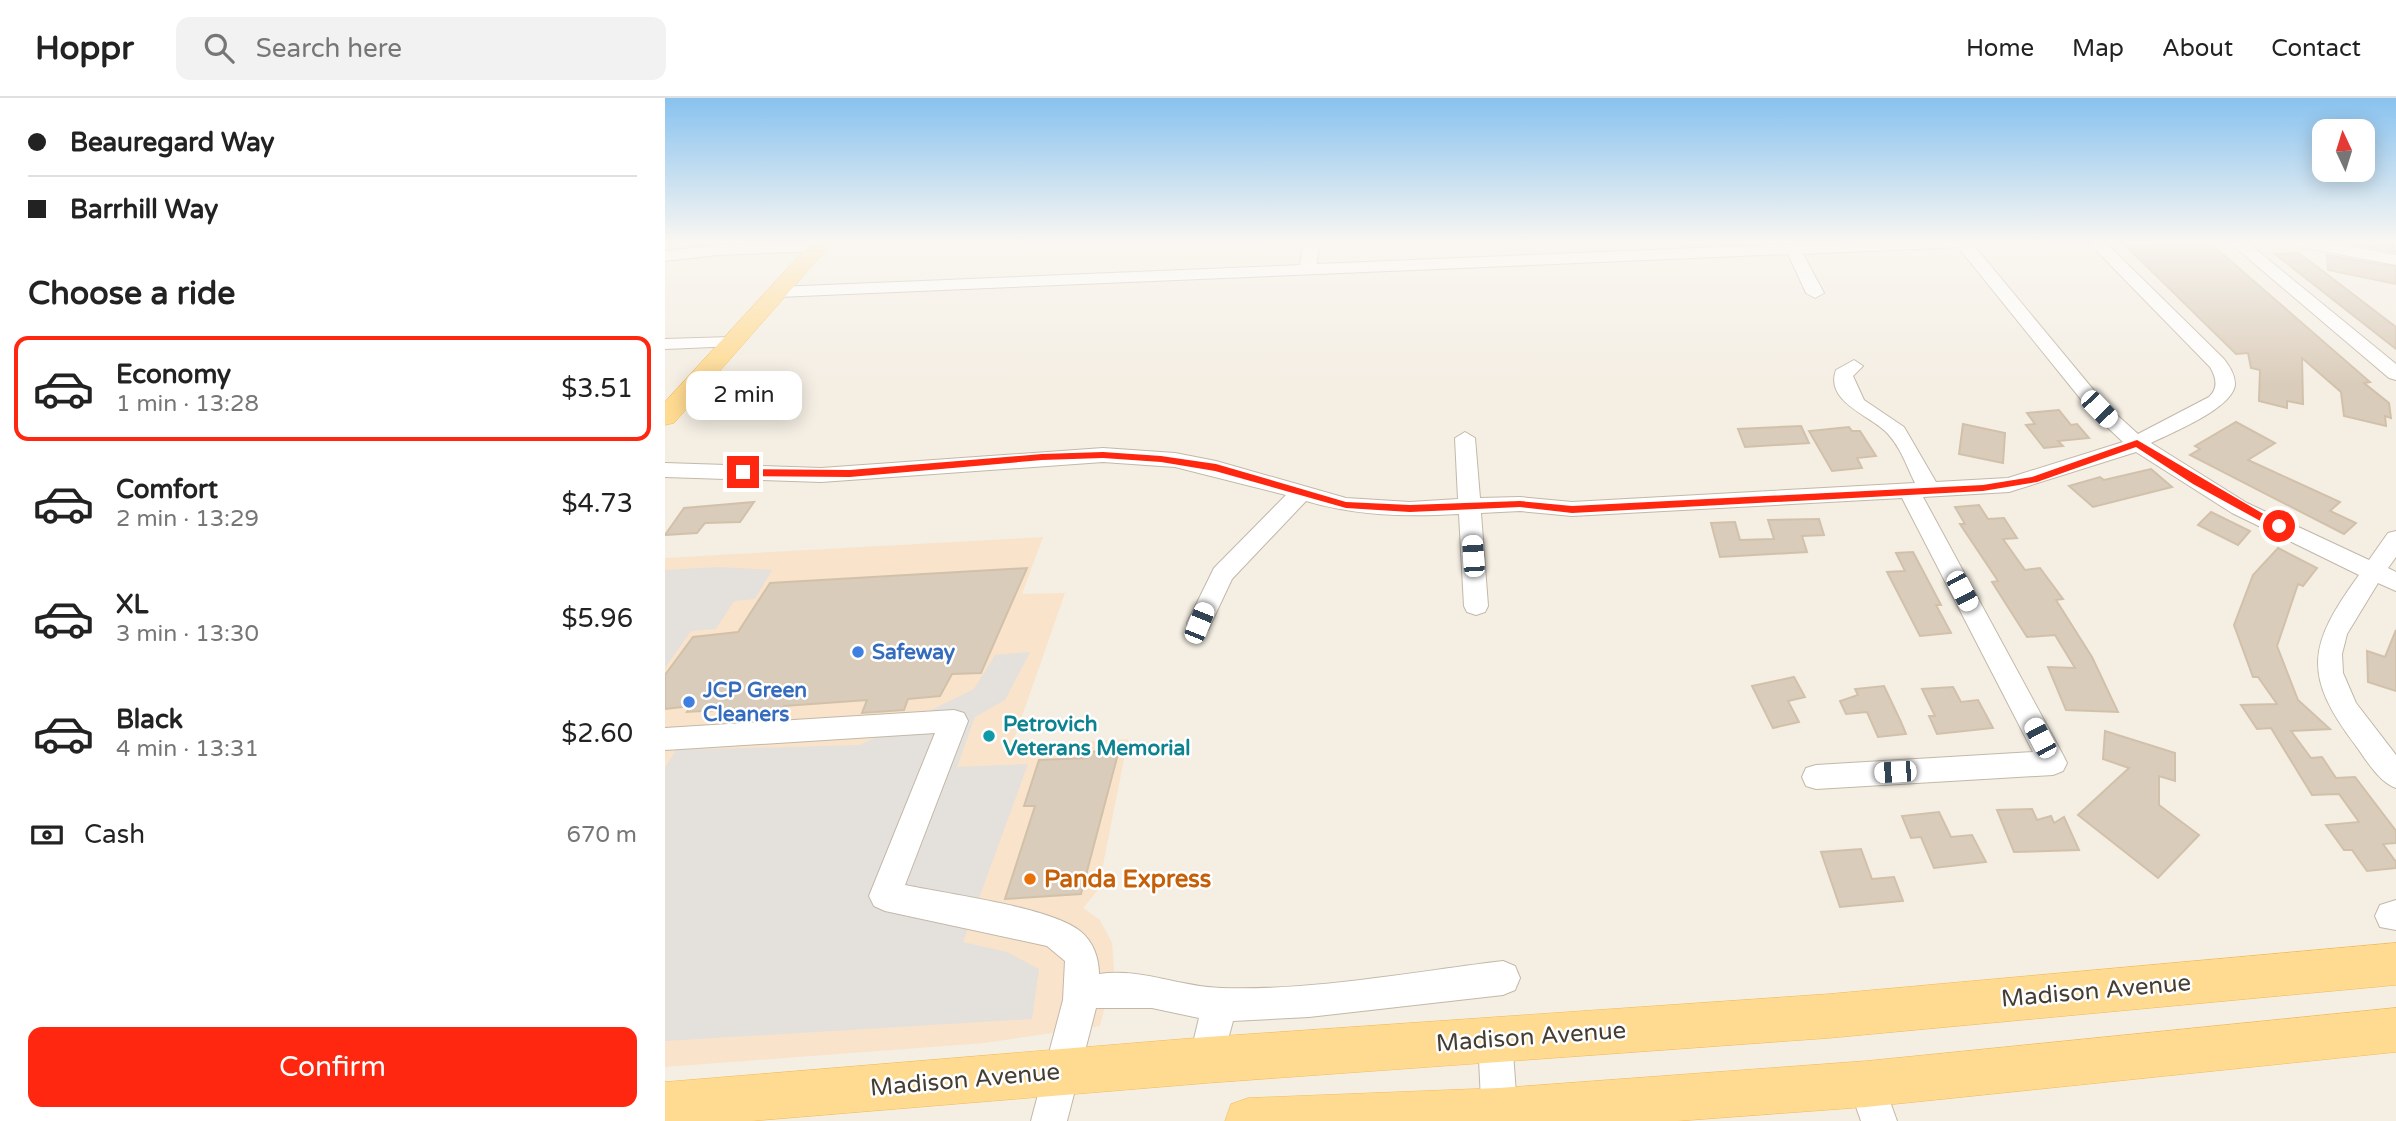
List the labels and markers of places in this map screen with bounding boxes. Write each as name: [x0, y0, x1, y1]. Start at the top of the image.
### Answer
place label: Safeway: [872, 640, 956, 665]
marker: Safeway: [850, 644, 866, 660]
place label: JCP Green Cleaners: [702, 678, 807, 727]
marker: JCP Green Cleaners: [681, 694, 697, 710]
place label: Petrovich Veterans Memorial: [1003, 712, 1190, 761]
marker: Petrovich Veterans Memorial: [981, 728, 997, 744]
place label: Panda Express: [1044, 865, 1211, 894]
marker: Panda Express: [1022, 871, 1038, 887]

